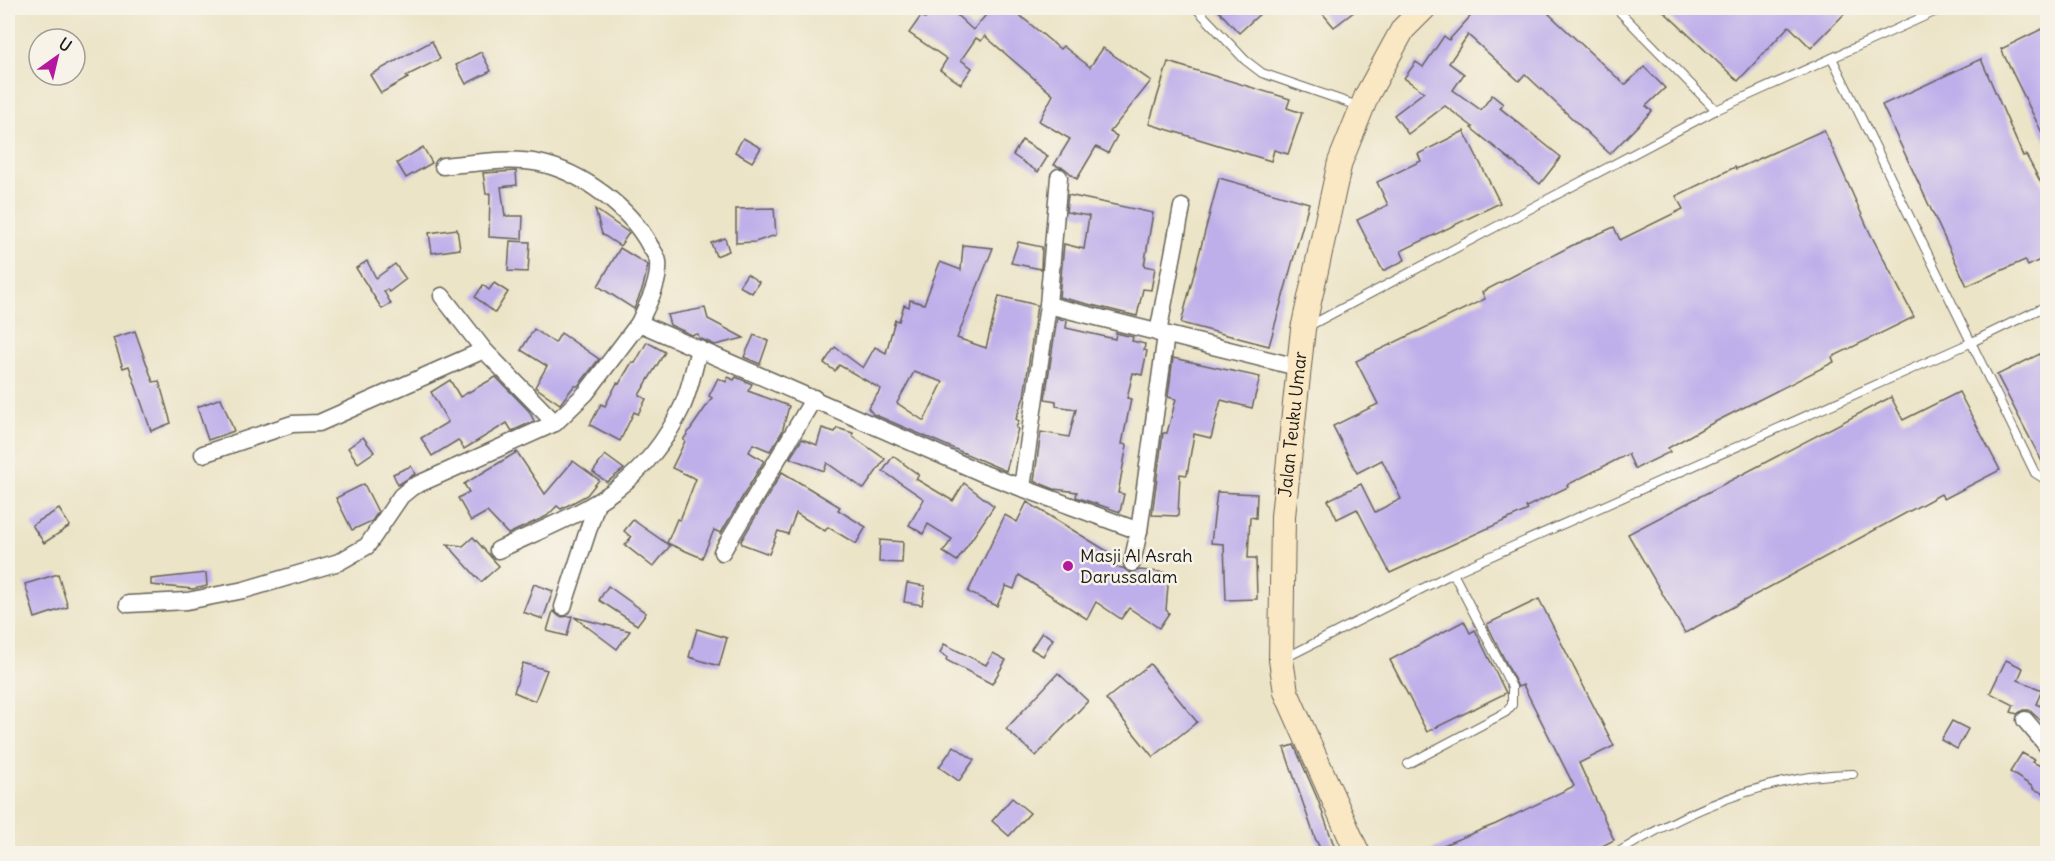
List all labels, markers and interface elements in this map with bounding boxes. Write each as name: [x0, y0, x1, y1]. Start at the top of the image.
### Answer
north arrow: [27, 27, 87, 87]
text: U: [55, 33, 76, 56]
street label: Jalan Teuku Umar: [1273, 350, 1312, 498]
place label: Masji Al Asrah Darussalam: [1080, 544, 1193, 588]
marker: Masji Al Asrah Darussalam: [1061, 559, 1075, 573]

